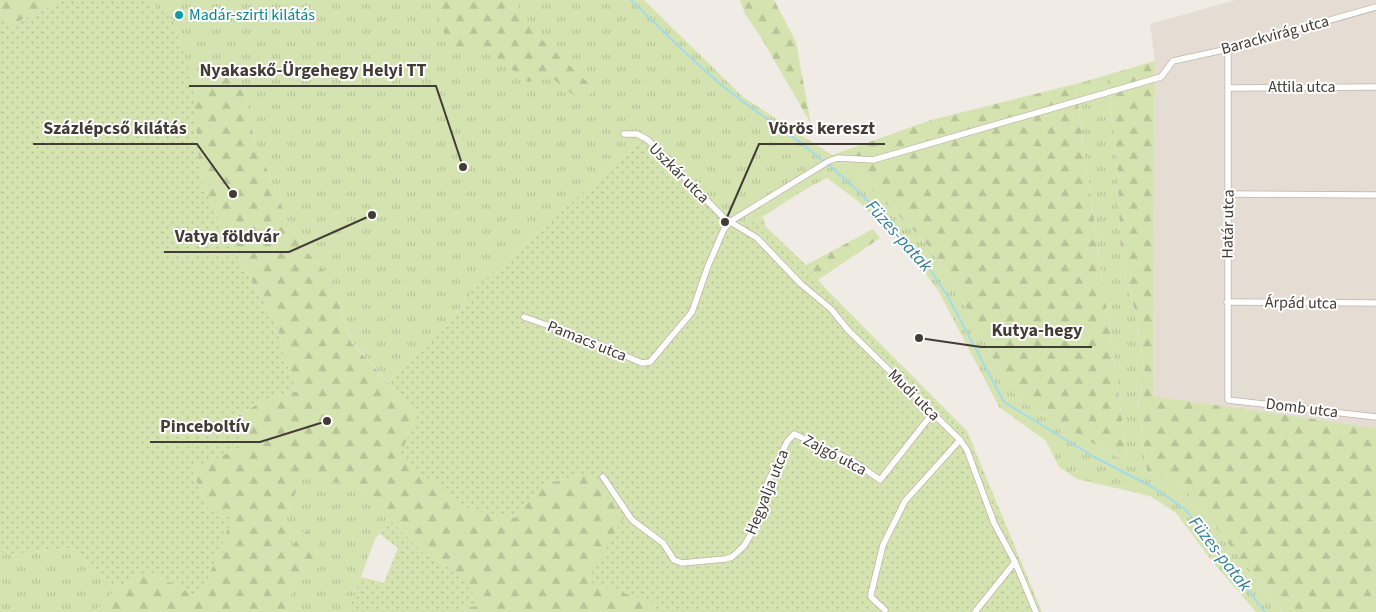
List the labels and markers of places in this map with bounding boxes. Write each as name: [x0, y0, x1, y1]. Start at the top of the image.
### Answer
place label: Madár-szirti kilátás: [189, 4, 315, 26]
marker: Madár-szirti kilátás: [173, 9, 185, 21]
callout: Nyakaskő-Ürgehegy Helyi TT: [189, 53, 436, 86]
callout: Százlépcső kilátás: [33, 111, 197, 144]
callout: Vörös kereszt: [759, 111, 885, 144]
callout: Vatya földvár: [164, 219, 289, 252]
callout: Kutya-hegy: [981, 314, 1092, 347]
callout: Pinceboltív: [150, 409, 260, 442]

